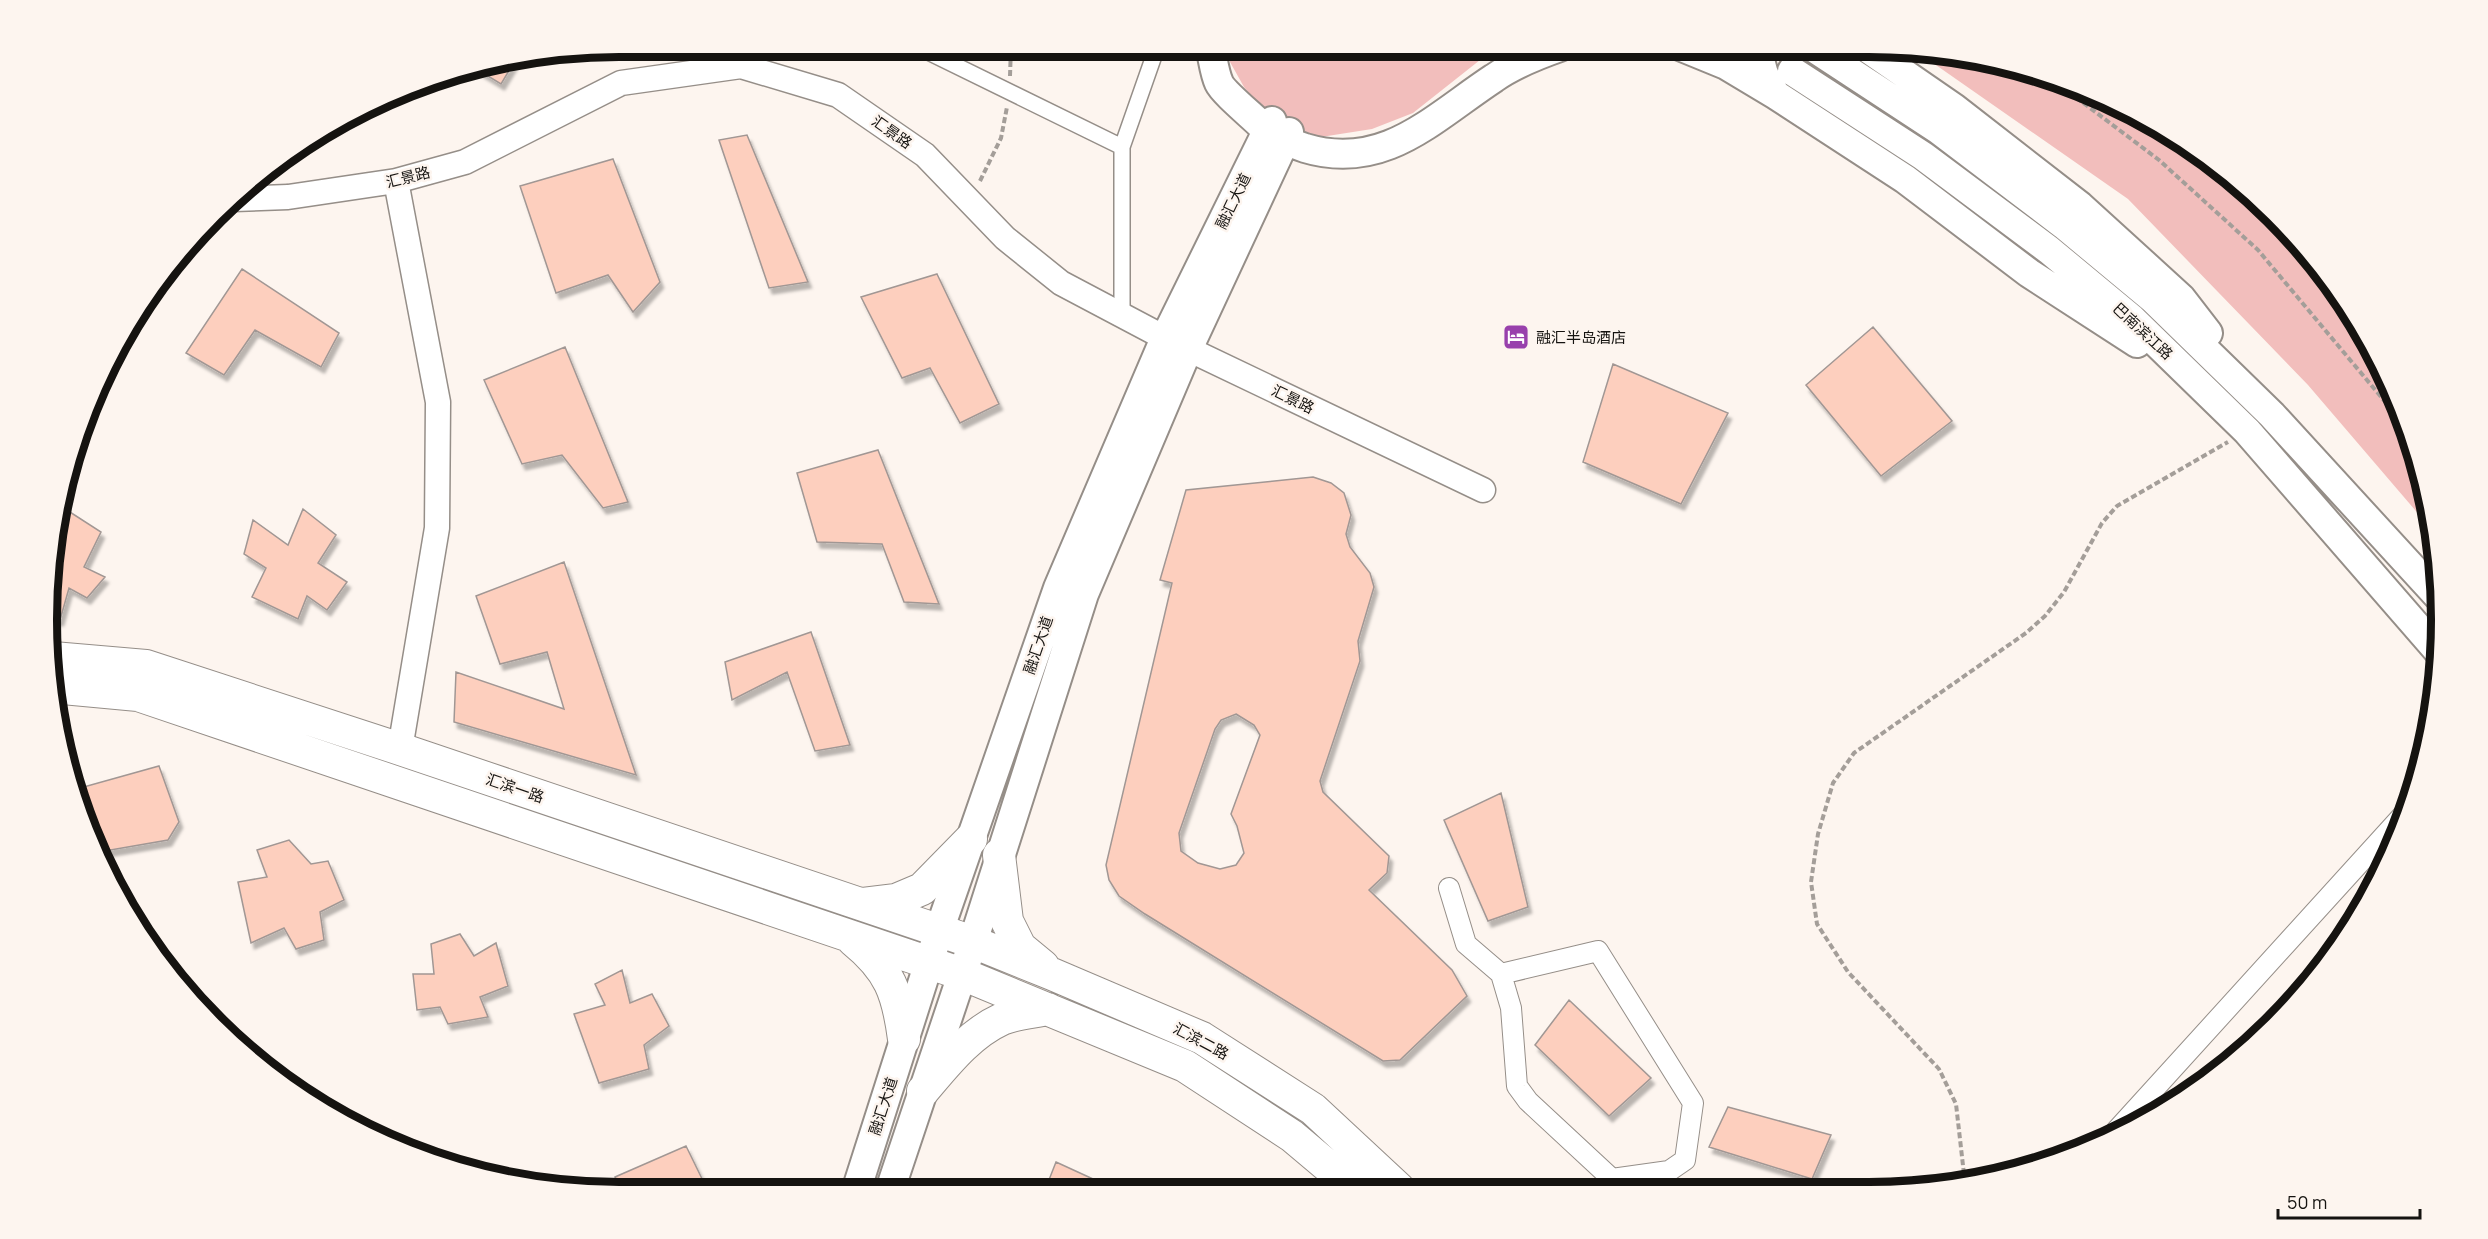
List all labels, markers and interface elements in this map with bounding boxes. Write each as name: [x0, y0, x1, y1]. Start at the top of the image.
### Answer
street label: 汇景路: [868, 110, 916, 154]
street label: 汇景路: [384, 161, 432, 193]
street label: 融汇大道: [1210, 169, 1256, 233]
street label: 巴南滨江路: [2108, 298, 2178, 364]
hotel icon: 融汇半岛酒店: [1501, 322, 1531, 352]
place label: 融汇半岛酒店: [1536, 327, 1626, 348]
street label: 汇景路: [1268, 380, 1318, 418]
street label: 融汇大道: [1018, 613, 1058, 677]
street label: 汇滨一路: [483, 768, 547, 808]
street label: 汇滨二路: [1170, 1018, 1232, 1064]
street label: 融汇大道: [864, 1074, 902, 1138]
scale bar: [2278, 1182, 2420, 1220]
text: 50 m: [2287, 1190, 2327, 1214]

